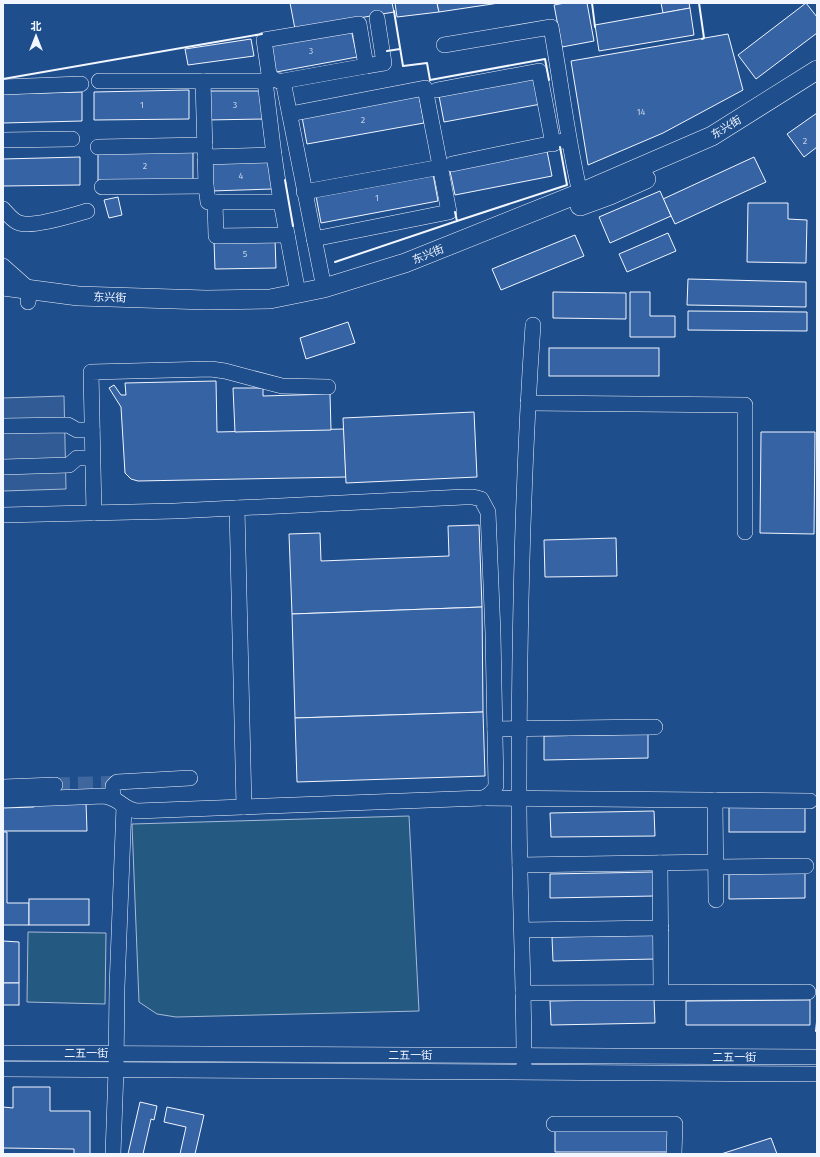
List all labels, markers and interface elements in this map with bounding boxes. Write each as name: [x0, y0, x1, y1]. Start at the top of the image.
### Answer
north arrow: [16, 16, 56, 56]
text: 北: [31, 20, 42, 33]
house number: 3: [309, 46, 313, 56]
house number: 1: [140, 100, 144, 110]
house number: 3: [233, 100, 237, 110]
house number: 14: [637, 107, 646, 117]
street label: 东兴街: [709, 113, 744, 141]
house number: 2: [361, 115, 365, 125]
house number: 2: [803, 136, 807, 146]
house number: 2: [143, 161, 147, 171]
house number: 4: [239, 171, 244, 181]
house number: 1: [375, 193, 379, 203]
street label: 东兴街: [410, 242, 446, 267]
house number: 5: [243, 249, 248, 259]
street label: 东兴街: [93, 290, 127, 305]
street label: 二五一街: [64, 1047, 108, 1060]
street label: 二五一街: [388, 1049, 432, 1062]
street label: 二五一街: [712, 1051, 756, 1064]

